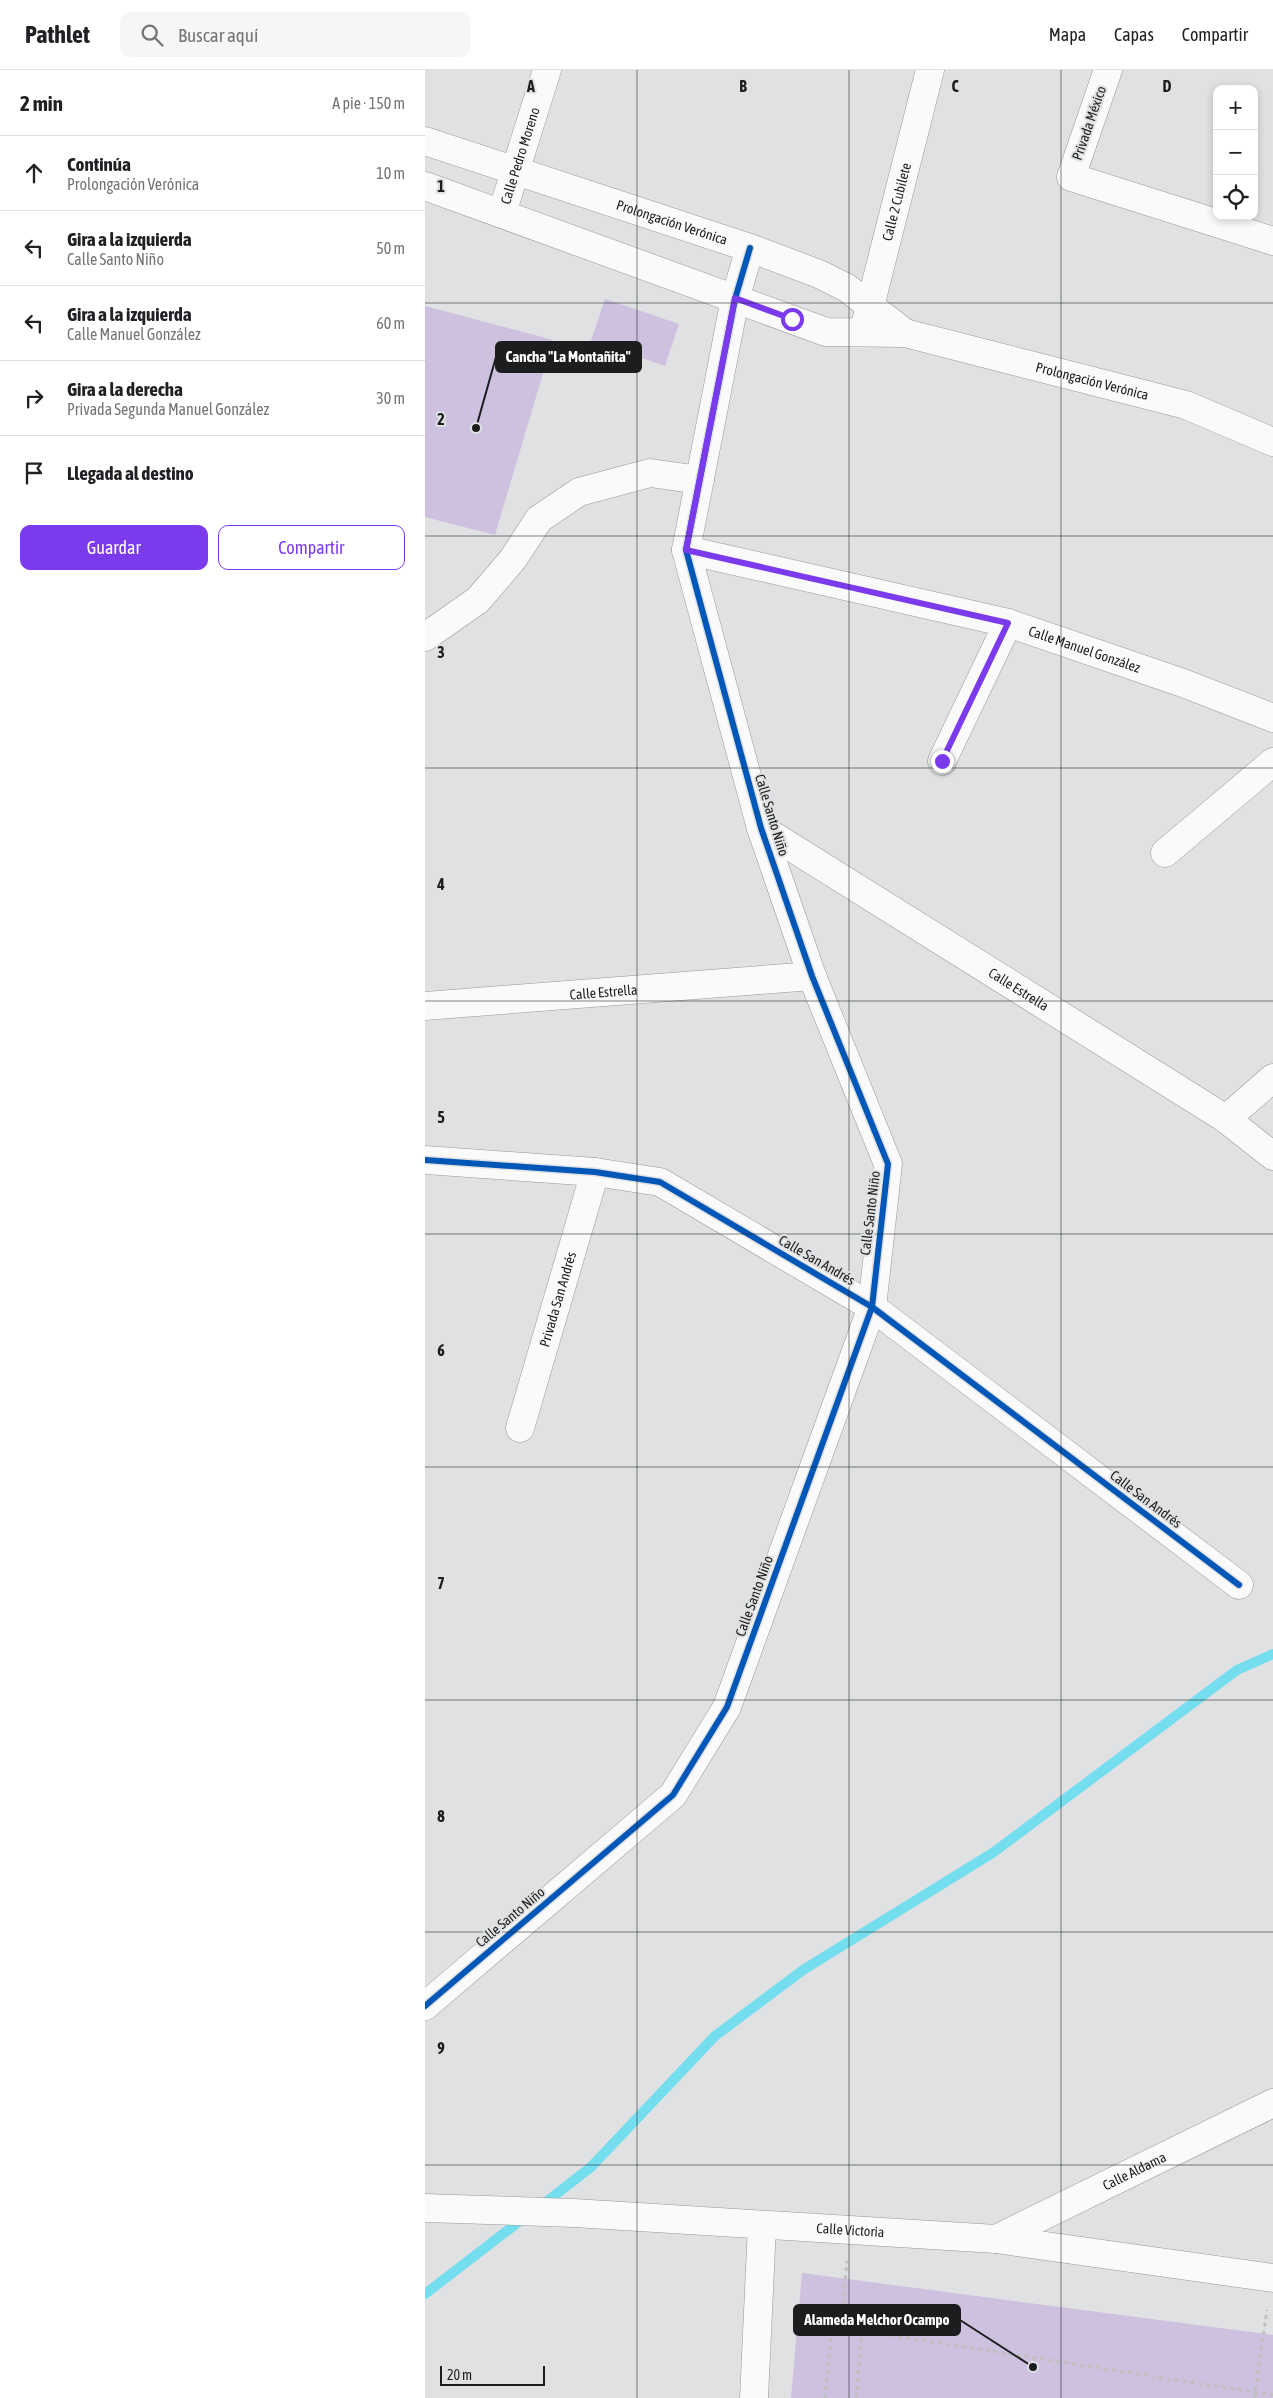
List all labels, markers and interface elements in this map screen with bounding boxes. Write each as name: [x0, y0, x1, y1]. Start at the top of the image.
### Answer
search box: [120, 12, 470, 57]
text: Pathlet: [25, 21, 90, 48]
icon: search: [138, 21, 166, 49]
text: Buscar aquí: [178, 24, 258, 46]
text: Mapa: [1049, 24, 1086, 45]
text: Capas: [1114, 24, 1154, 45]
text: Compartir: [1182, 24, 1248, 45]
text: A: [526, 77, 535, 95]
text: B: [739, 77, 747, 95]
text: C: [951, 77, 959, 95]
text: D: [1163, 77, 1172, 95]
street label: Privada México: [1069, 84, 1109, 162]
map controls: [1213, 85, 1258, 220]
button: +: [1213, 85, 1258, 130]
text: 2 min: [20, 91, 63, 115]
text: A pie · 150 m: [332, 94, 405, 112]
street label: Calle Pedro Moreno: [497, 105, 543, 206]
button: −: [1213, 130, 1258, 175]
text: Continúa: [67, 153, 131, 175]
icon: ahead: [20, 159, 48, 187]
street label: Calle 2 Cubilete: [879, 161, 914, 243]
text: 10 m: [376, 164, 405, 182]
text: Prolongación Verónica: [67, 175, 199, 193]
button: locate: [1213, 175, 1258, 220]
text: 1: [437, 177, 445, 195]
street label: Prolongación Verónica: [614, 197, 729, 248]
text: Gira a la izquierda: [67, 228, 192, 250]
icon: left: [20, 234, 48, 262]
text: 50 m: [376, 239, 405, 257]
text: Calle Santo Niño: [67, 250, 164, 268]
text: Gira a la izquierda: [67, 303, 192, 325]
route start: [781, 308, 804, 331]
icon: left: [20, 309, 48, 337]
text: 60 m: [376, 314, 405, 332]
text: Calle Manuel González: [67, 325, 201, 343]
callout: Cancha "La Montañita": [496, 342, 641, 372]
text: Cancha "La Montañita": [505, 348, 631, 365]
street label: Prolongación Verónica: [1034, 359, 1150, 403]
text: Gira a la derecha: [67, 378, 183, 400]
icon: right: [20, 384, 48, 412]
text: 30 m: [376, 389, 405, 407]
text: Privada Segunda Manuel González: [67, 400, 269, 418]
text: 2: [437, 410, 445, 428]
icon: arrive: [20, 459, 48, 487]
text: Llegada al destino: [67, 462, 194, 484]
button: Guardar: [20, 525, 208, 570]
button: Compartir: [218, 525, 405, 570]
street label: Calle Manuel González: [1026, 623, 1143, 676]
text: 3: [437, 643, 445, 661]
route end: [931, 750, 954, 773]
street label: Calle Santo Niño: [752, 772, 792, 858]
text: 4: [436, 875, 445, 893]
street label: Calle Estrella: [986, 964, 1052, 1014]
street label: Calle Estrella: [569, 982, 638, 1003]
text: 5: [437, 1108, 445, 1126]
street label: Calle Santo Niño: [857, 1170, 883, 1256]
street label: Calle San Andrés: [776, 1232, 858, 1288]
street label: Privada San Andrés: [536, 1250, 579, 1349]
text: 6: [437, 1341, 445, 1359]
street label: Calle San Andrés: [1107, 1467, 1185, 1531]
street label: Calle Santo Niño: [732, 1553, 776, 1639]
text: 7: [437, 1574, 445, 1592]
text: 8: [437, 1807, 445, 1825]
street label: Calle Santo Niño: [472, 1884, 548, 1950]
text: 9: [437, 2039, 445, 2057]
street label: Calle Aldama: [1100, 2149, 1169, 2193]
street label: Calle Victoria: [816, 2220, 885, 2240]
callout: Alameda Melchor Ocampo: [794, 2305, 960, 2335]
text: Alameda Melchor Ocampo: [803, 2311, 950, 2328]
scale bar: [440, 2363, 545, 2386]
text: 20 m: [447, 2367, 472, 2383]

